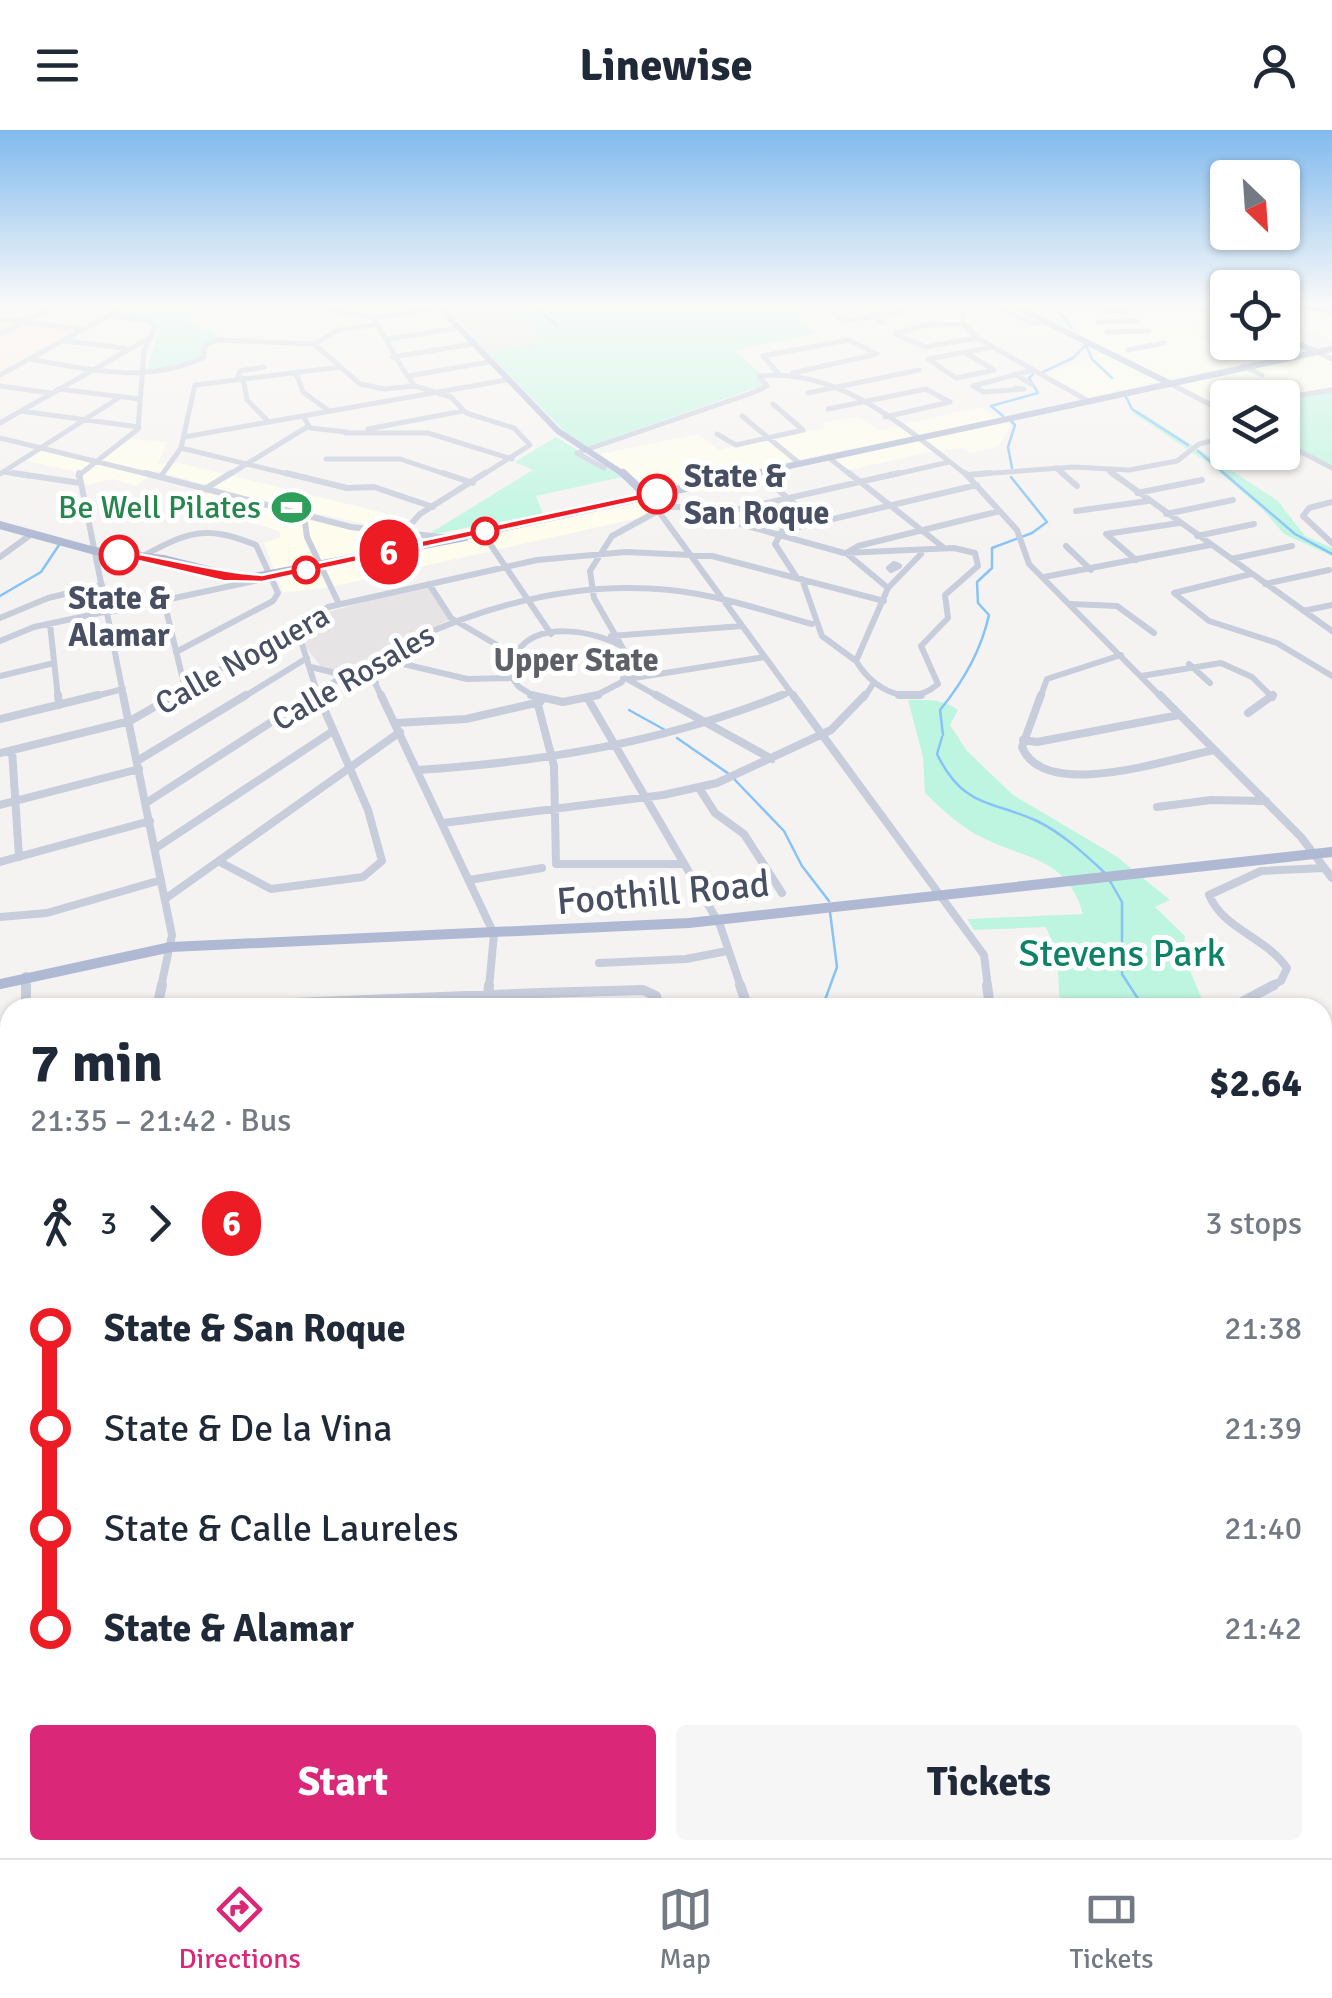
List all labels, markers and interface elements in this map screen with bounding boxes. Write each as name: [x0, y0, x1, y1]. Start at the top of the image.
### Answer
icon: menu: [30, 38, 85, 93]
text: Linewise: [579, 38, 753, 93]
icon: person: [1247, 38, 1302, 93]
north arrow: [1210, 160, 1300, 250]
map controls: [1210, 160, 1300, 470]
button: locate: [1210, 270, 1300, 360]
button: layers: [1210, 380, 1300, 470]
place label: State & San Roque: [684, 457, 829, 533]
marker: State & San Roque: [638, 475, 676, 513]
sports icon: Be Well Pilates: [270, 486, 312, 528]
place label: Be Well Pilates: [58, 488, 261, 527]
unlabelled marker: [472, 518, 498, 544]
line badge: 6: [356, 520, 422, 584]
text: 6: [380, 531, 398, 574]
marker: State & Alamar: [100, 536, 138, 574]
unlabelled marker: [293, 557, 319, 583]
place label: State & Alamar: [68, 579, 170, 655]
street label: Calle Noguera: [148, 596, 336, 723]
street label: Calle Rosales: [265, 615, 441, 740]
district label: Upper State: [493, 641, 659, 680]
street label: Foothill Road: [555, 860, 772, 925]
park label: Stevens Park: [1018, 930, 1226, 977]
text: 7 min: [30, 1029, 163, 1097]
text: $2.64: [1209, 1060, 1302, 1107]
text: 21:35 – 21:42 · Bus: [30, 1101, 291, 1140]
icon: walk: [30, 1196, 85, 1251]
icon: forward: [132, 1196, 187, 1251]
text: 6: [222, 1202, 241, 1245]
text: 3: [100, 1204, 117, 1243]
text: 3 stops: [1205, 1204, 1302, 1243]
text: State & San Roque: [104, 1305, 406, 1352]
text: 21:38: [1224, 1309, 1302, 1348]
text: State & De la Vina: [104, 1405, 393, 1452]
text: 21:39: [1224, 1409, 1302, 1448]
text: State & Calle Laureles: [104, 1505, 459, 1552]
text: 21:40: [1224, 1509, 1302, 1548]
text: State & Alamar: [104, 1605, 354, 1652]
text: 21:42: [1224, 1609, 1302, 1648]
button: Start: [30, 1725, 656, 1840]
button: Tickets: [676, 1725, 1302, 1840]
tab: Directions: [178, 1882, 301, 1976]
tab: Map: [658, 1882, 713, 1976]
tab: Tickets: [1069, 1882, 1154, 1976]

